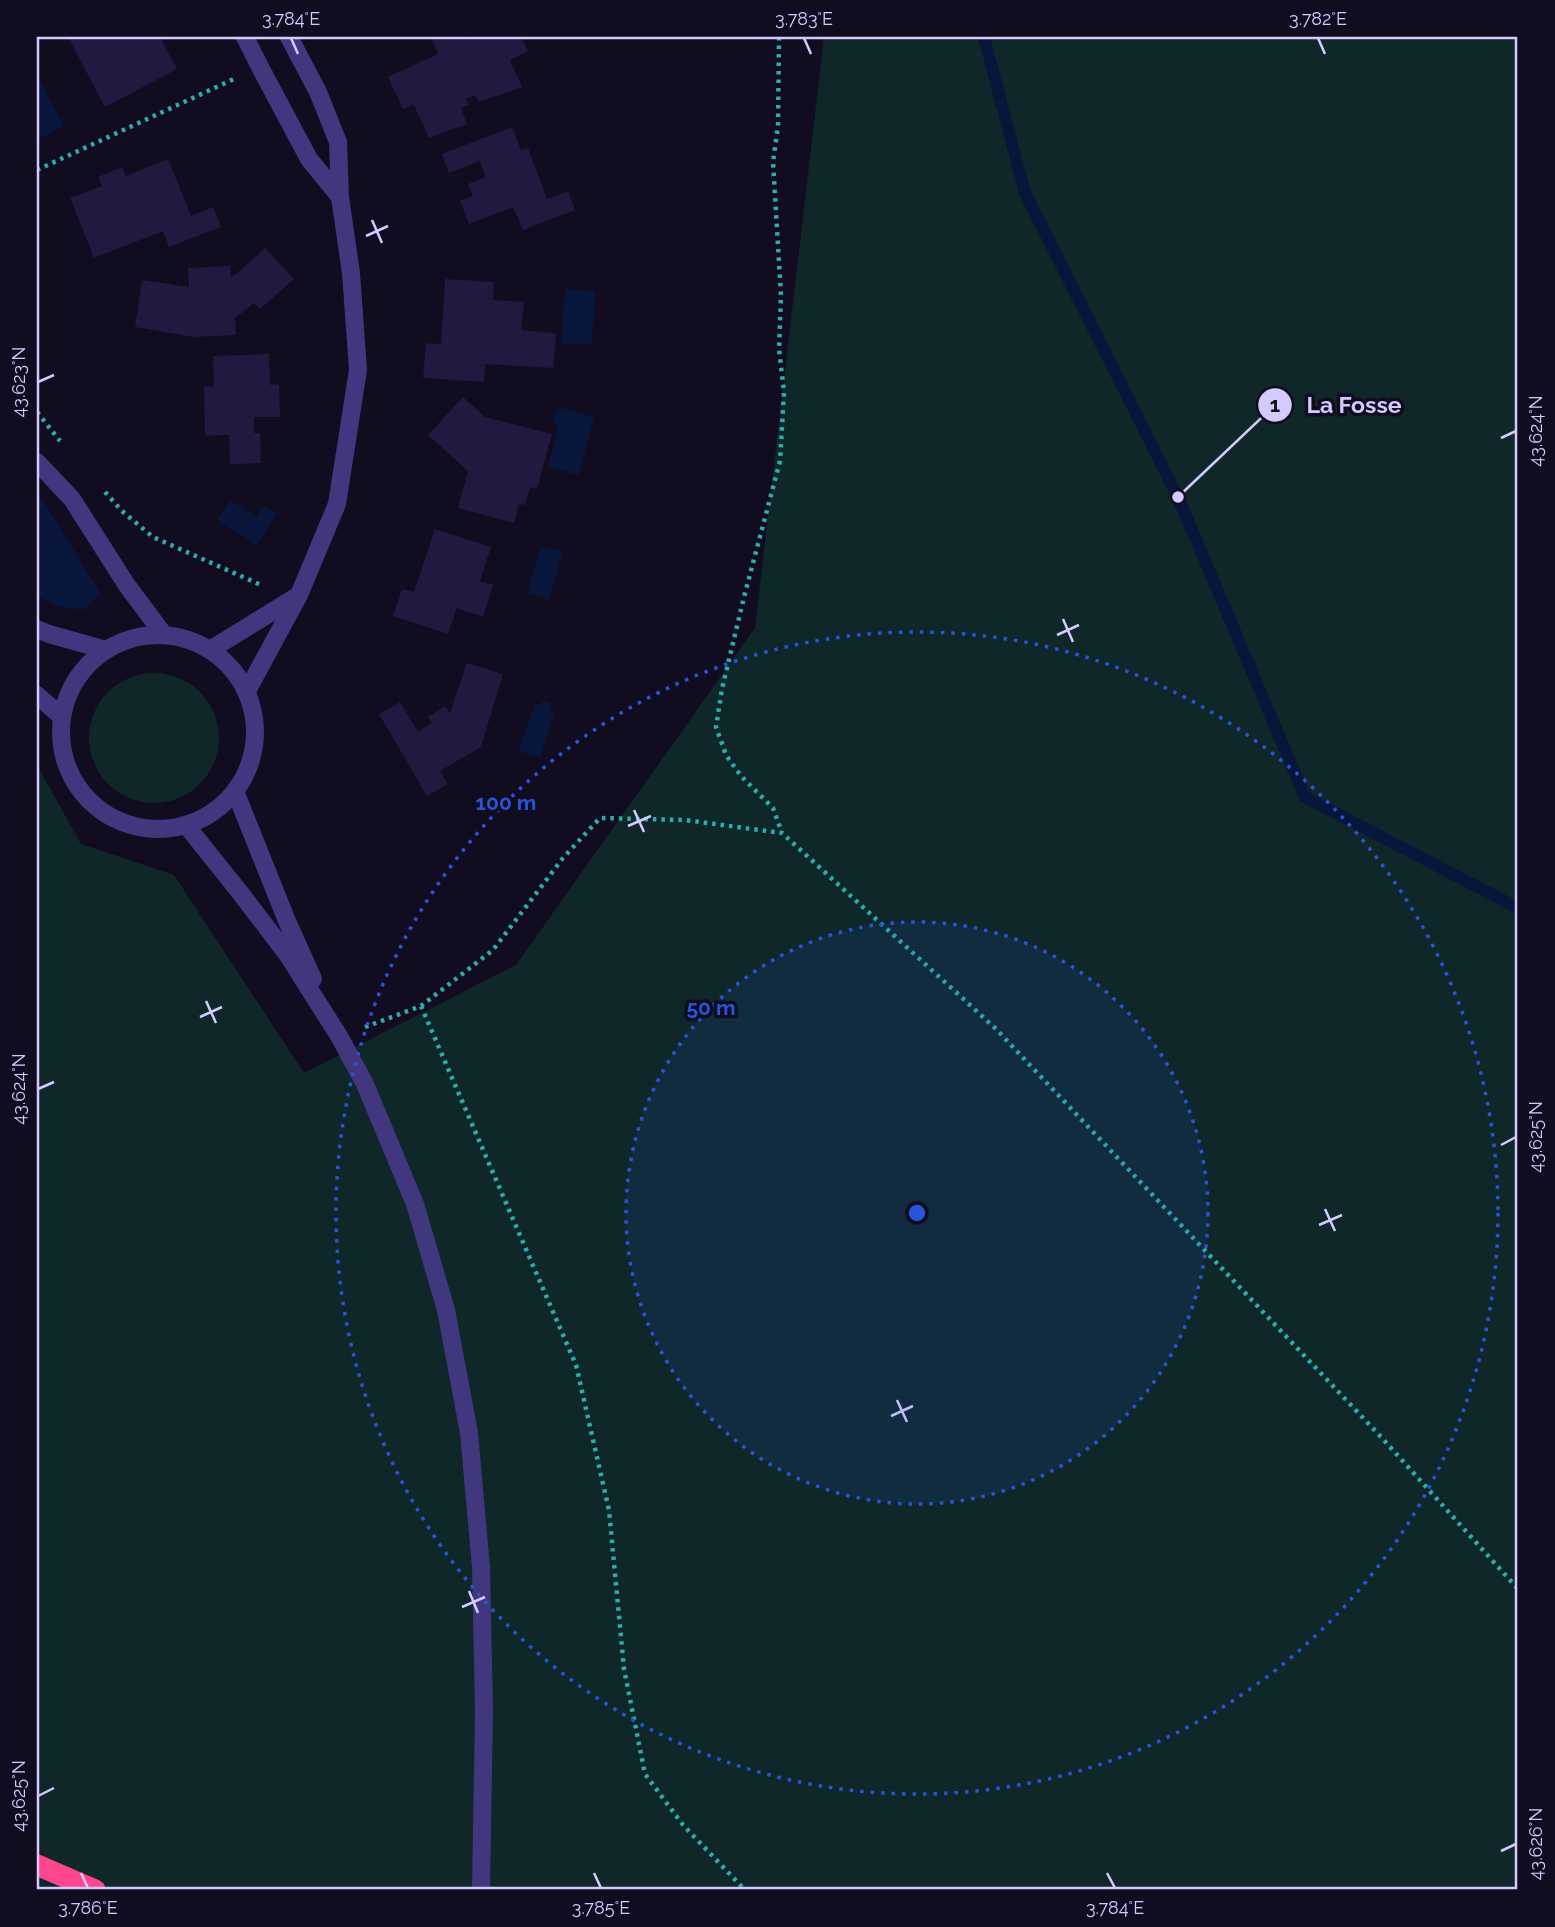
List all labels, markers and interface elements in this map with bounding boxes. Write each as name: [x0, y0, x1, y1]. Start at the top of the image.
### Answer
text: 3.784°E: [262, 8, 320, 29]
text: 3.783°E: [775, 8, 833, 29]
text: 3.782°E: [1289, 8, 1347, 29]
text: 43.623°N: [8, 347, 29, 417]
callout: La Fosse: [1257, 383, 1415, 427]
text: La Fosse: [1306, 391, 1402, 418]
text: 1: [1270, 392, 1280, 417]
text: 43.624°N: [1525, 395, 1546, 467]
text: 100 m: [476, 790, 536, 815]
text: 50 m: [686, 995, 736, 1020]
text: 43.624°N: [8, 1053, 29, 1125]
text: 43.625°N: [1525, 1101, 1546, 1173]
centre of rings: [905, 1201, 929, 1225]
text: 43.625°N: [8, 1760, 29, 1832]
text: 43.626°N: [1525, 1808, 1546, 1880]
text: 3.786°E: [58, 1897, 118, 1918]
text: 3.785°E: [572, 1897, 630, 1918]
text: 3.784°E: [1086, 1897, 1144, 1918]

